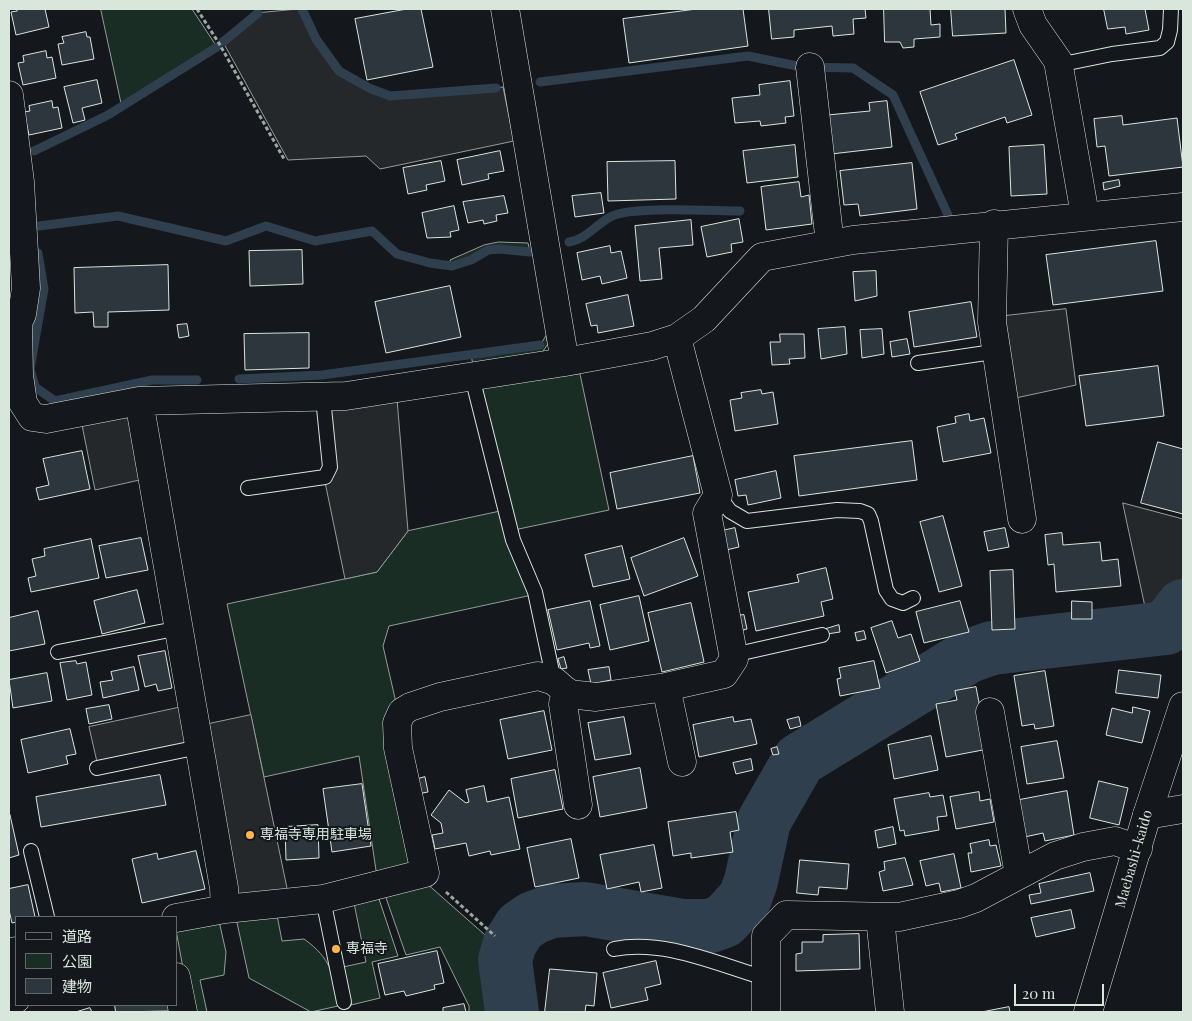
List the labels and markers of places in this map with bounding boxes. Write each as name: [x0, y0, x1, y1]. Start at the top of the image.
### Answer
place label: 専福寺専用駐車場: [260, 827, 372, 843]
marker: 専福寺専用駐車場: [244, 829, 256, 841]
place label: 専福寺: [346, 941, 388, 957]
marker: 専福寺: [330, 943, 342, 955]

